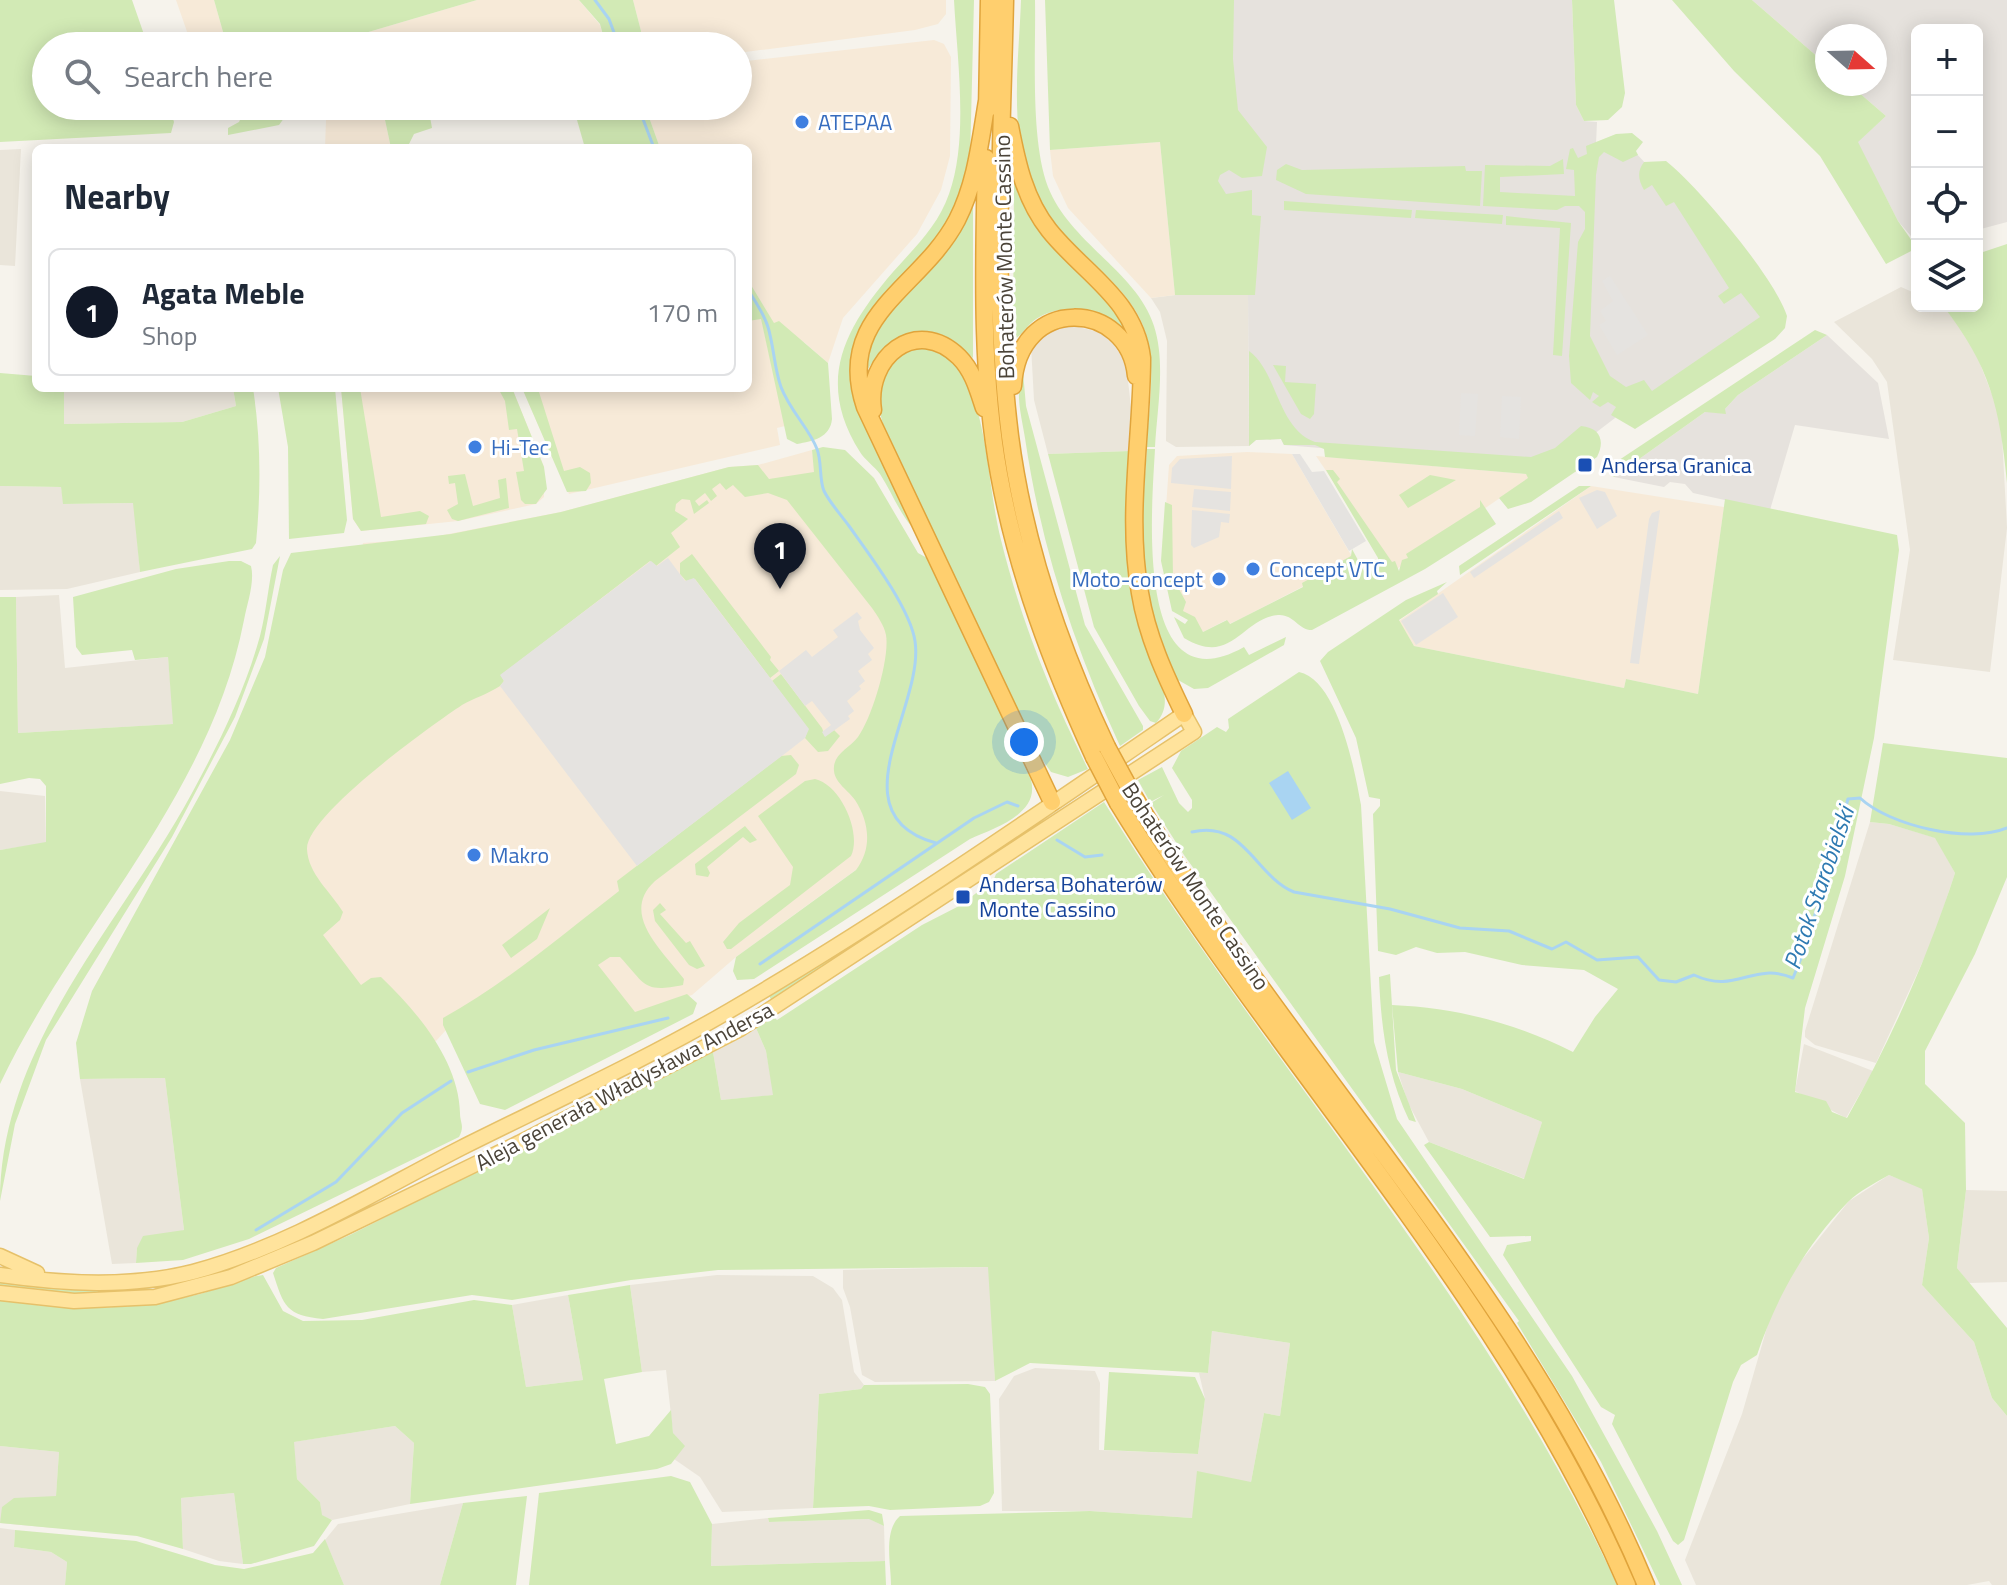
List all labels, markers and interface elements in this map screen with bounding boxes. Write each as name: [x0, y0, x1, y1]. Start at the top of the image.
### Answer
north arrow: [1815, 24, 1887, 96]
map controls: [1911, 24, 1983, 312]
button: +: [1911, 24, 1983, 96]
search box: [32, 32, 752, 120]
text: Search here: [124, 53, 273, 99]
icon: search: [60, 54, 104, 98]
button: −: [1911, 96, 1983, 168]
place label: ATEPAA: [818, 105, 892, 139]
marker: ATEPAA: [793, 113, 811, 131]
street label: Bohaterów Monte Cassino: [985, 134, 1023, 380]
button: locate: [1911, 168, 1983, 240]
text: Nearby: [64, 170, 170, 222]
button: layers: [1911, 240, 1983, 312]
text: Agata Meble: [142, 270, 305, 316]
text: 1: [85, 293, 99, 332]
text: 170 m: [647, 293, 718, 332]
text: Shop: [142, 316, 197, 355]
place label: Hi-Tec: [491, 430, 549, 464]
marker: Hi-Tec: [466, 438, 484, 456]
place label: Andersa Granica: [1601, 448, 1752, 482]
marker: Andersa Granica: [1576, 456, 1594, 474]
pin: 1: [754, 523, 806, 589]
place label: Concept VTC: [1269, 552, 1385, 586]
marker: Concept VTC: [1244, 560, 1262, 578]
place label: Moto-concept: [1071, 562, 1203, 596]
marker: Moto-concept: [1210, 570, 1228, 588]
your location: [1004, 722, 1044, 762]
street label: Bohaterów Monte Cassino: [1114, 775, 1278, 997]
water label: Potok Starobielski: [1773, 799, 1864, 974]
place label: Makro: [490, 838, 549, 872]
marker: Makro: [465, 846, 483, 864]
place label: Andersa Bohaterów Monte Cassino: [979, 867, 1163, 926]
marker: Andersa Bohaterów Monte Cassino: [954, 888, 972, 906]
street label: Aleja generała Władysława Andersa: [469, 993, 779, 1179]

